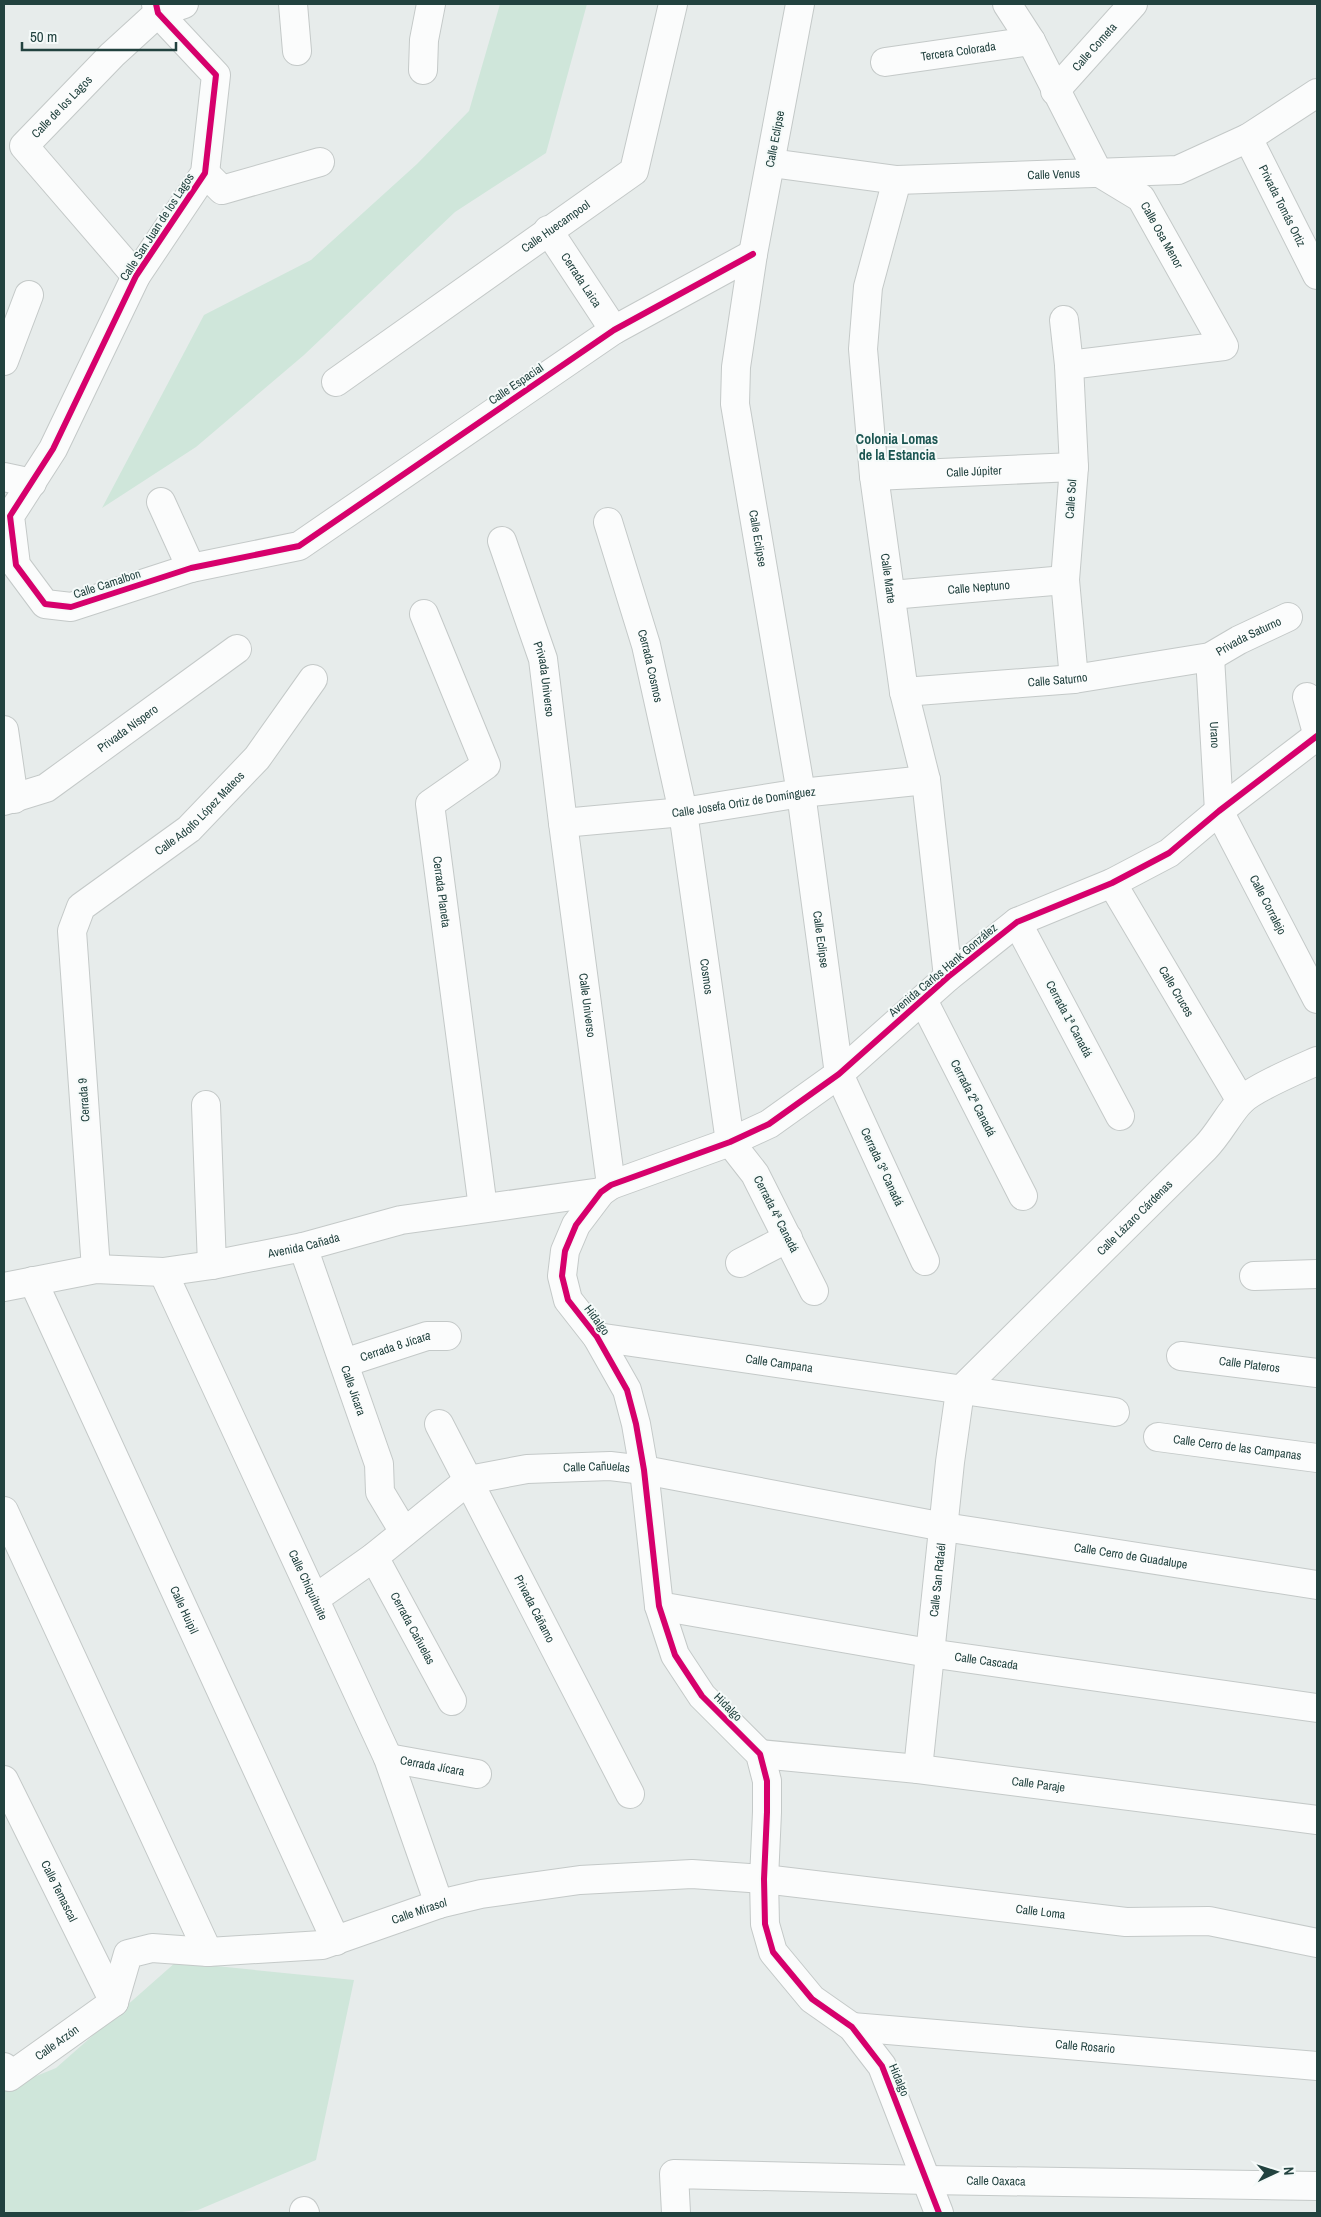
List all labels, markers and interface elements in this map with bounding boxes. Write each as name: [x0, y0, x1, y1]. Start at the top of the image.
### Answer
street label: Calle Cometa: [1068, 19, 1121, 75]
scale bar: [22, 20, 176, 52]
text: 50 m: [30, 26, 57, 47]
street label: Tercera Colorada: [920, 38, 997, 65]
street label: Calle de los Lagos: [28, 72, 96, 142]
street label: Calle Eclipse: [762, 109, 788, 169]
street label: Privada Tomás Ortiz: [1255, 162, 1310, 250]
street label: Calle Venus: [1027, 165, 1080, 183]
street label: Calle San Juan de los Lagos: [116, 170, 198, 284]
street label: Calle Huecampool: [518, 197, 593, 256]
street label: Calle Osa Menor: [1137, 199, 1187, 272]
street label: Cerrada Laica: [557, 250, 605, 311]
street label: Calle Espacial: [485, 360, 547, 408]
district label: Colonia Lomas de la Estancia: [856, 430, 938, 464]
street label: Calle Júpiter: [946, 462, 1003, 481]
street label: Calle Sol: [1062, 479, 1080, 519]
street label: Calle Eclipse: [745, 509, 771, 568]
street label: Calle Marte: [877, 552, 900, 605]
street label: Calle Camalbon: [71, 566, 143, 602]
street label: Calle Neptuno: [947, 577, 1010, 598]
street label: Privada Saturno: [1213, 613, 1284, 660]
street label: Cerrada Cosmos: [634, 627, 666, 704]
street label: Privada Universo: [530, 639, 558, 718]
street label: Calle Saturno: [1027, 669, 1088, 691]
street label: Privada Níspero: [94, 701, 161, 756]
street label: Urano: [1206, 721, 1223, 749]
street label: Calle Adolfo López Mateos: [152, 768, 248, 859]
street label: Calle Josefa Ortiz de Domínguez: [671, 784, 816, 821]
street label: Cerrada Planeta: [429, 855, 454, 929]
street label: Calle Corralejo: [1246, 872, 1290, 937]
street label: Calle Eclipse: [809, 910, 833, 969]
street label: Avenida Carlos Hank González: [885, 920, 1001, 1021]
street label: Cosmos: [696, 958, 717, 996]
street label: Calle Cruces: [1155, 963, 1197, 1020]
street label: Calle Universo: [575, 972, 599, 1038]
street label: Cerrada 1ª Canadá: [1042, 978, 1096, 1061]
street label: Cerrada 2ª Canadá: [947, 1057, 1000, 1140]
street label: Cerrada 9: [74, 1078, 94, 1122]
street label: Cerrada 3ª Canadá: [857, 1125, 907, 1209]
street label: Cerrada 4ª Canadá: [750, 1173, 803, 1256]
street label: Calle Lázaro Cárdenas: [1093, 1177, 1176, 1259]
street label: Avenida Cañada: [265, 1229, 342, 1262]
street label: Hidalgo: [581, 1302, 613, 1338]
street label: Cerrada 8 Jícara: [358, 1328, 431, 1365]
street label: Calle Campana: [744, 1351, 814, 1376]
street label: Calle Plateros: [1218, 1353, 1281, 1376]
street label: Calle Jícara: [337, 1363, 370, 1418]
street label: Calle Cerro de las Campanas: [1172, 1431, 1303, 1464]
street label: Calle Cañuelas: [563, 1458, 631, 1476]
street label: Calle Cerro de Guadalupe: [1073, 1539, 1189, 1573]
street label: Calle San Rafaél: [926, 1542, 949, 1618]
street label: Calle Chiquihuite: [285, 1547, 331, 1623]
street label: Privada Cáñamo: [510, 1572, 558, 1645]
street label: Calle Huipil: [166, 1583, 202, 1636]
street label: Cerrada Cañuelas: [386, 1589, 439, 1667]
street label: Calle Cascada: [954, 1649, 1020, 1674]
street label: Hidalgo: [710, 1689, 746, 1725]
street label: Cerrada Jícara: [399, 1752, 466, 1780]
street label: Calle Paraje: [1011, 1773, 1066, 1796]
street label: Calle Temascal: [37, 1858, 81, 1925]
street label: Calle Mirasol: [389, 1894, 448, 1928]
street label: Calle Loma: [1015, 1901, 1067, 1923]
street label: Calle Arzón: [32, 2022, 82, 2064]
street label: Calle Rosario: [1055, 2036, 1116, 2057]
street label: Hidalgo: [885, 2061, 913, 2099]
north arrow: [1251, 2147, 1301, 2197]
text: N: [1280, 2166, 1298, 2176]
street label: Calle Oaxaca: [966, 2173, 1026, 2190]

